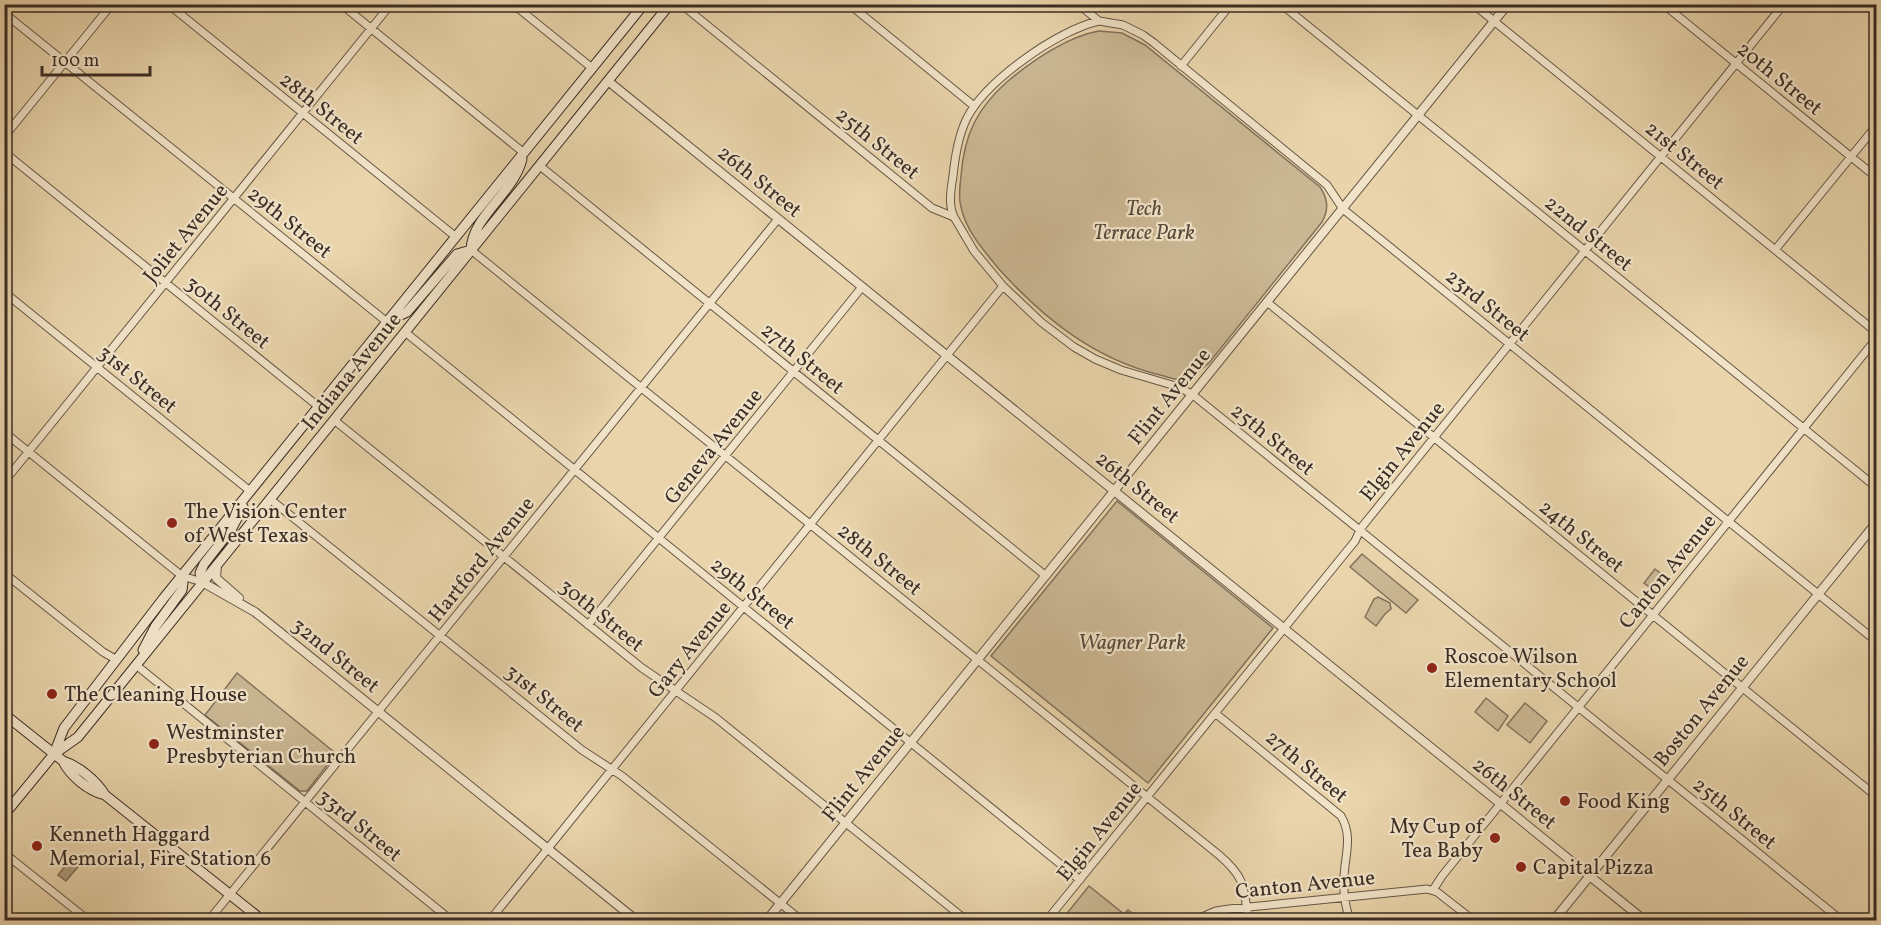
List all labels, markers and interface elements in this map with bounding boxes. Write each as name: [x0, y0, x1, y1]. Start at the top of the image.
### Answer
street label: 20th Street: [1730, 36, 1828, 123]
scale bar: [42, 39, 150, 77]
text: 100 m: [51, 49, 100, 74]
street label: 28th Street: [273, 66, 369, 152]
street label: 25th Street: [829, 101, 925, 187]
street label: 21st Street: [1638, 115, 1730, 197]
street label: 26th Street: [711, 139, 807, 225]
street label: Joliet Avenue: [137, 178, 235, 290]
street label: 29th Street: [241, 180, 337, 266]
street label: 22nd Street: [1538, 189, 1638, 279]
park label: Tech Terrace Park: [1093, 195, 1195, 248]
street label: 23rd Street: [1439, 263, 1536, 349]
street label: 30th Street: [178, 270, 276, 357]
street label: Indiana Avenue: [295, 307, 409, 437]
street label: 27th Street: [754, 316, 850, 402]
street label: 31st Street: [91, 339, 183, 421]
street label: Flint Avenue: [1122, 342, 1218, 452]
street label: Geneva Avenue: [658, 383, 770, 511]
street label: Elgin Avenue: [1354, 396, 1453, 508]
street label: 25th Street: [1224, 397, 1320, 483]
street label: 26th Street: [1089, 445, 1185, 531]
street label: Hartford Avenue: [422, 491, 542, 629]
street label: 24th Street: [1532, 494, 1630, 581]
place label: The Vision Center of West Texas: [184, 498, 347, 551]
street label: Canton Avenue: [1613, 508, 1724, 636]
marker: The Vision Center of West Texas: [165, 516, 179, 530]
street label: 28th Street: [831, 517, 927, 603]
street label: 29th Street: [704, 551, 800, 637]
street label: 30th Street: [552, 573, 650, 660]
street label: Gary Avenue: [642, 595, 739, 705]
street label: 32nd Street: [285, 612, 385, 701]
park label: Wagner Park: [1078, 629, 1186, 658]
place label: Roscoe Wilson Elementary School: [1444, 643, 1617, 696]
street label: Boston Avenue: [1648, 649, 1757, 773]
street label: 31st Street: [498, 658, 590, 740]
marker: Roscoe Wilson Elementary School: [1425, 661, 1439, 675]
place label: The Cleaning House: [64, 681, 247, 710]
marker: The Cleaning House: [45, 687, 59, 701]
place label: Westminster Presbyterian Church: [166, 719, 356, 772]
street label: Flint Avenue: [816, 719, 912, 829]
street label: 27th Street: [1258, 724, 1354, 810]
marker: Westminster Presbyterian Church: [147, 737, 161, 751]
street label: 26th Street: [1466, 751, 1562, 837]
street label: 25th Street: [1686, 771, 1782, 857]
street label: Elgin Avenue: [1051, 776, 1150, 888]
street label: 33rd Street: [311, 783, 408, 869]
place label: Food King: [1577, 788, 1670, 817]
marker: Food King: [1558, 794, 1572, 808]
place label: My Cup of Tea Baby: [1389, 813, 1485, 866]
place label: Kenneth Haggard Memorial, Fire Station 6: [49, 821, 271, 874]
marker: My Cup of Tea Baby: [1488, 831, 1502, 845]
marker: Kenneth Haggard Memorial, Fire Station 6: [30, 839, 44, 853]
place label: Capital Pizza: [1533, 854, 1654, 883]
marker: Capital Pizza: [1514, 860, 1528, 874]
street label: Canton Avenue: [1234, 864, 1377, 907]

